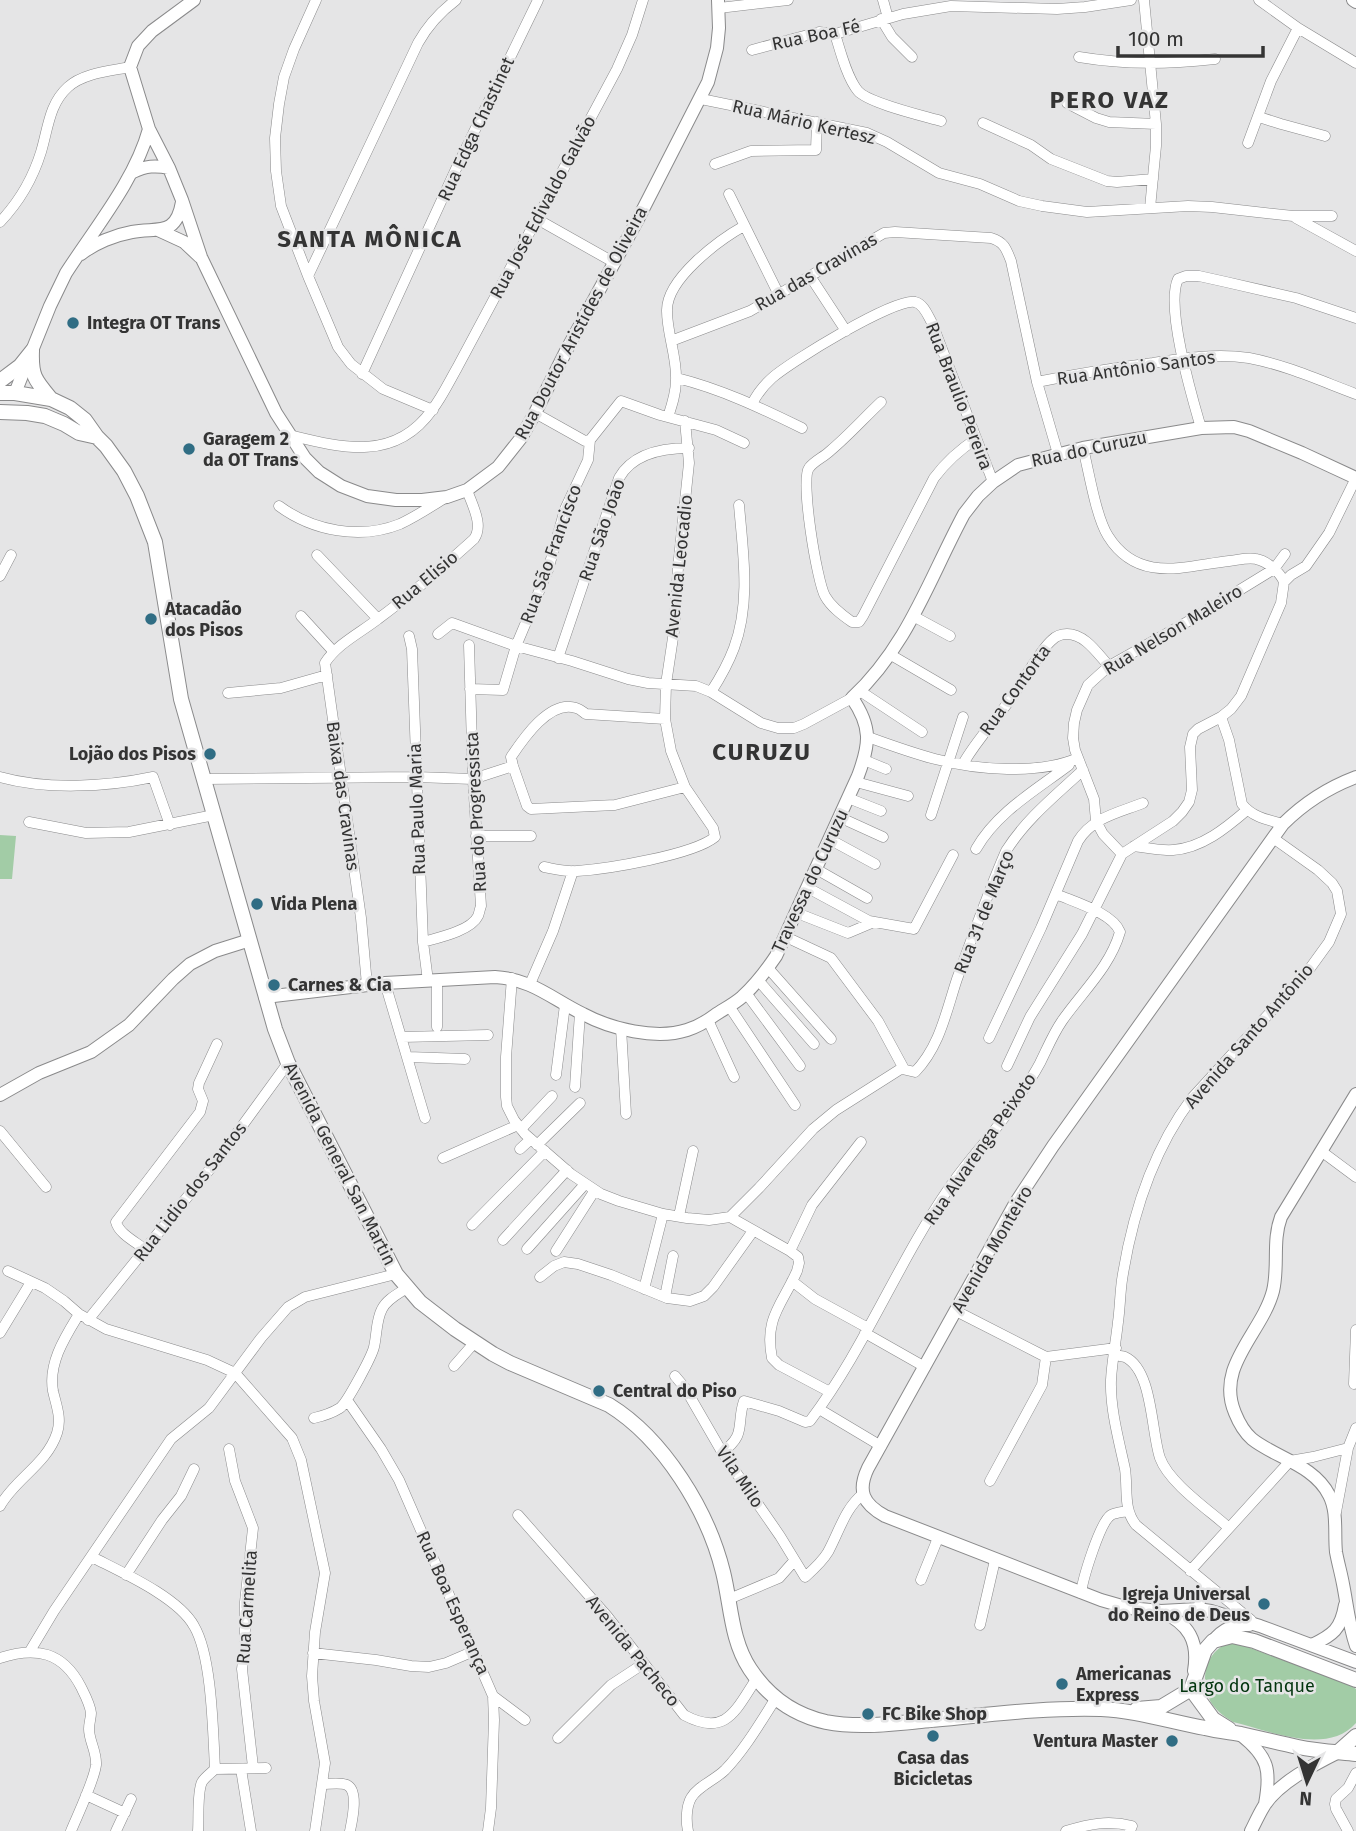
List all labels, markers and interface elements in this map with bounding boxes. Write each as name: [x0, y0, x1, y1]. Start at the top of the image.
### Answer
scale bar: [1118, 14, 1263, 58]
street label: Rua Boa Fé: [770, 15, 862, 55]
text: 100 m: [1128, 26, 1184, 52]
street label: Rua Edga Chastinet: [433, 53, 519, 205]
district label: PERO VAZ: [1050, 86, 1170, 114]
street label: Rua Mário Kertesz: [730, 95, 878, 149]
street label: Rua José Edivaldo Galvão: [485, 112, 601, 302]
street label: Rua Doutor Aristídes de Oliveira: [510, 203, 652, 443]
district label: SANTA MÔNICA: [277, 224, 463, 253]
street label: Rua das Cravinas: [751, 228, 881, 316]
place label: Integra OT Trans: [87, 312, 221, 334]
marker: Integra OT Trans: [65, 315, 81, 331]
street label: Rua Braulio Pereira: [921, 319, 997, 473]
street label: Rua Antônio Santos: [1055, 346, 1217, 390]
street label: Rua do Curuzu: [1029, 426, 1149, 472]
place label: Garagem 2 da OT Trans: [203, 428, 299, 471]
marker: Garagem 2 da OT Trans: [181, 441, 197, 457]
street label: Rua São João: [574, 476, 630, 584]
street label: Rua São Francisco: [516, 481, 586, 627]
street label: Avenida Leocadio: [661, 494, 697, 638]
street label: Rua Elisio: [387, 546, 463, 614]
street label: Rua Nelson Maleiro: [1100, 580, 1246, 680]
place label: Atacadão dos Pisos: [164, 598, 243, 641]
marker: Atacadão dos Pisos: [143, 611, 159, 627]
street label: Rua Contorta: [975, 640, 1055, 740]
street label: Baixa das Cravinas: [322, 720, 364, 872]
street label: Rua do Progressista: [461, 731, 491, 893]
district label: CURUZU: [712, 738, 812, 766]
place label: Lojão dos Pisos: [69, 743, 196, 765]
street label: Rua Paulo Maria: [404, 743, 430, 875]
marker: Lojão dos Pisos: [202, 746, 218, 762]
street label: Travessa do Curuzu: [767, 806, 853, 956]
street label: Rua 31 de Março: [949, 847, 1019, 977]
place label: Vida Plena: [270, 893, 357, 915]
marker: Vida Plena: [249, 896, 265, 912]
street label: Avenida Santo Antônio: [1180, 959, 1318, 1113]
place label: Carnes & Cia: [288, 974, 392, 996]
marker: Carnes & Cia: [266, 977, 282, 993]
street label: Avenida General San Martin: [279, 1059, 401, 1269]
street label: Rua Alvarenga Peixoto: [919, 1069, 1041, 1229]
street label: Rua Lidio dos Santos: [129, 1118, 251, 1266]
street label: Avenida Monteiro: [947, 1182, 1037, 1316]
place label: Central do Piso: [613, 1380, 737, 1402]
marker: Central do Piso: [591, 1383, 607, 1399]
street label: Vila Milo: [711, 1442, 769, 1512]
street label: Rua Boa Esperança: [411, 1528, 495, 1678]
street label: Rua Carmelita: [232, 1549, 262, 1665]
place label: Igreja Universal do Reino de Deus: [1108, 1583, 1251, 1626]
street label: Avenida Pacheco: [581, 1591, 685, 1711]
marker: Igreja Universal do Reino de Deus: [1256, 1596, 1272, 1612]
place label: Americanas Express: [1075, 1663, 1171, 1706]
park label: Largo do Tanque: [1179, 1675, 1315, 1697]
marker: Americanas Express: [1054, 1676, 1070, 1692]
place label: FC Bike Shop: [882, 1703, 987, 1725]
marker: FC Bike Shop: [860, 1706, 876, 1722]
marker: Casa das Bicicletas: [925, 1728, 941, 1744]
place label: Ventura Master: [1033, 1730, 1159, 1752]
marker: Ventura Master: [1164, 1733, 1180, 1749]
place label: Casa das Bicicletas: [894, 1747, 973, 1790]
north arrow: [1272, 1747, 1342, 1817]
text: N: [1299, 1787, 1313, 1810]

